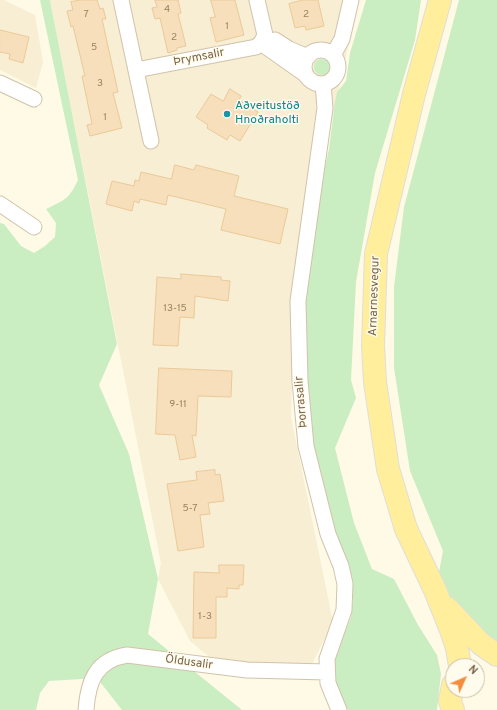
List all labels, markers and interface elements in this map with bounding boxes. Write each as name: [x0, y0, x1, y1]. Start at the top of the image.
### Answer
house number: 4: [164, 4, 170, 16]
house number: 7: [83, 9, 89, 21]
house number: 2: [303, 9, 309, 21]
house number: 1: [225, 21, 229, 33]
house number: 2: [171, 32, 177, 44]
house number: 5: [91, 42, 97, 54]
street label: Þrymsalir: [172, 46, 226, 70]
house number: 3: [97, 78, 103, 90]
place label: Aðveitustöð Hnoðraholti: [235, 100, 300, 128]
marker: Aðveitustöð Hnoðraholti: [222, 109, 232, 119]
house number: 1: [103, 112, 107, 124]
street label: Arnarnesvegur: [366, 256, 384, 336]
house number: 13-15: [163, 303, 187, 315]
street label: Þorrasalir: [293, 375, 311, 429]
house number: 9-11: [169, 399, 187, 411]
house number: 5-7: [183, 503, 197, 515]
house number: 1-3: [198, 611, 212, 623]
street label: Öldusalir: [164, 653, 214, 673]
north arrow: [445, 658, 485, 698]
text: N: [465, 662, 481, 678]

